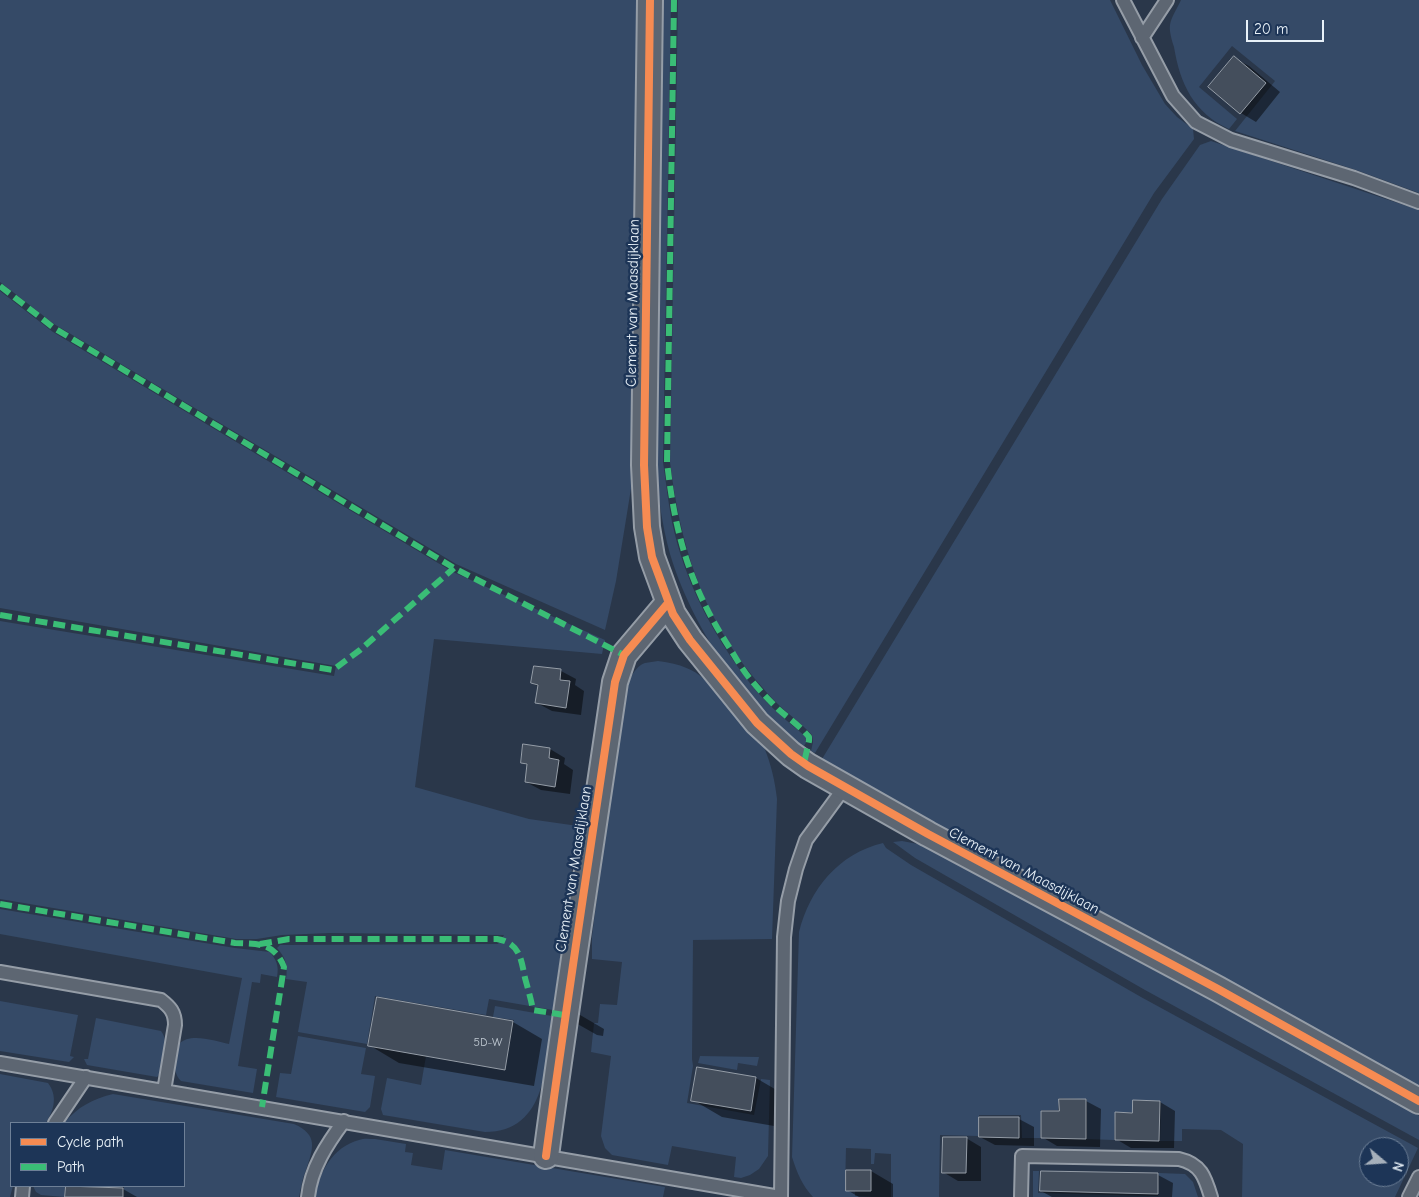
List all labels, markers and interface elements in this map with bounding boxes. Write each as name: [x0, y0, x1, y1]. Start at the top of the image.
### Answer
scale bar: [1249, 10, 1326, 42]
text: 20 m: [1254, 20, 1288, 38]
street label: Clement van Maasdijklaan: [623, 219, 643, 387]
street label: Clement van Maasdijklaan: [552, 785, 596, 953]
street label: Clement van Maasdijklaan: [946, 824, 1102, 918]
house number: 5D-W: [474, 1036, 502, 1050]
legend: [10, 1122, 185, 1187]
text: Cycle path: [57, 1133, 124, 1151]
north arrow: [1359, 1137, 1409, 1187]
text: Path: [57, 1158, 85, 1176]
text: N: [1388, 1160, 1407, 1173]

